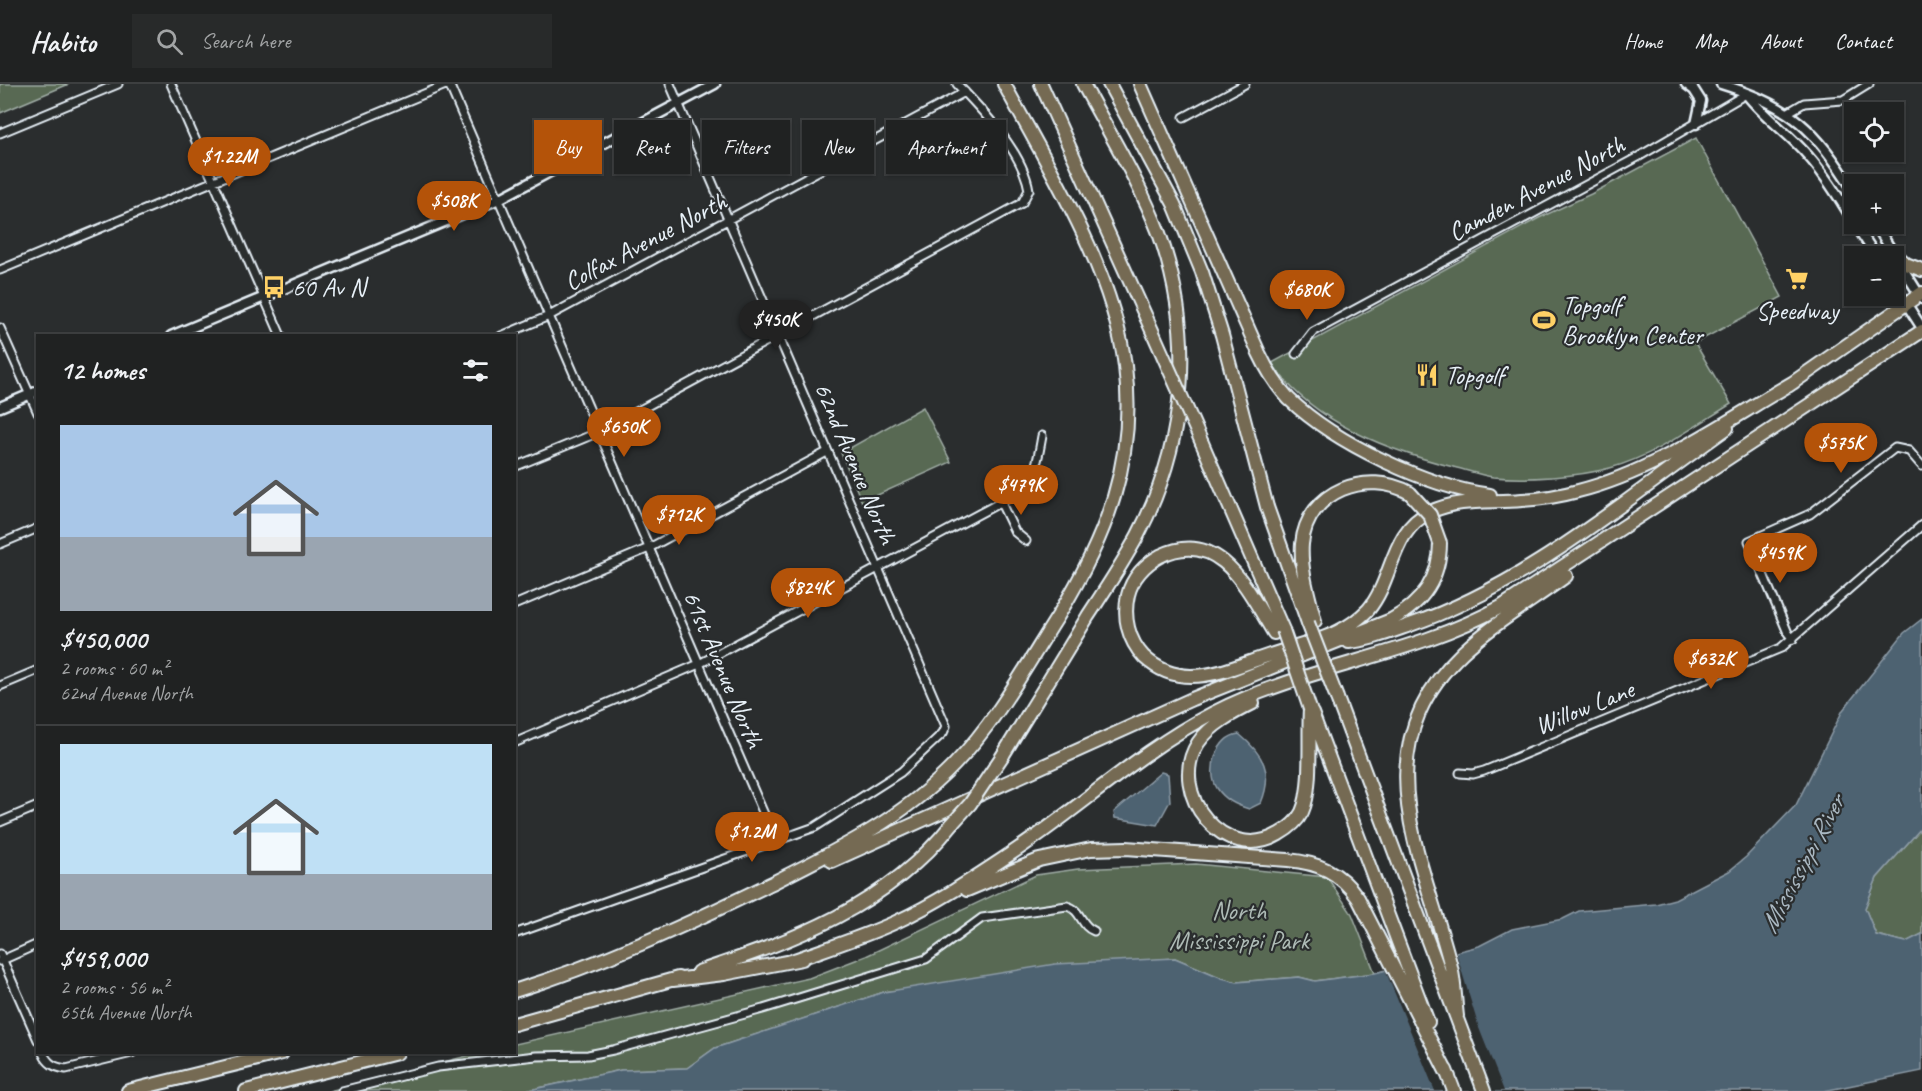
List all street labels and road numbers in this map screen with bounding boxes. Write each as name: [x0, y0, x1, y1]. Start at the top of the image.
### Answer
street label: Camden Avenue North: [1442, 127, 1631, 249]
street label: Colfax Avenue North: [558, 184, 733, 298]
street label: 62nd Avenue North: [807, 377, 905, 551]
street label: 61st Avenue North: [676, 585, 772, 755]
street label: Willow Lane: [1530, 672, 1641, 742]

